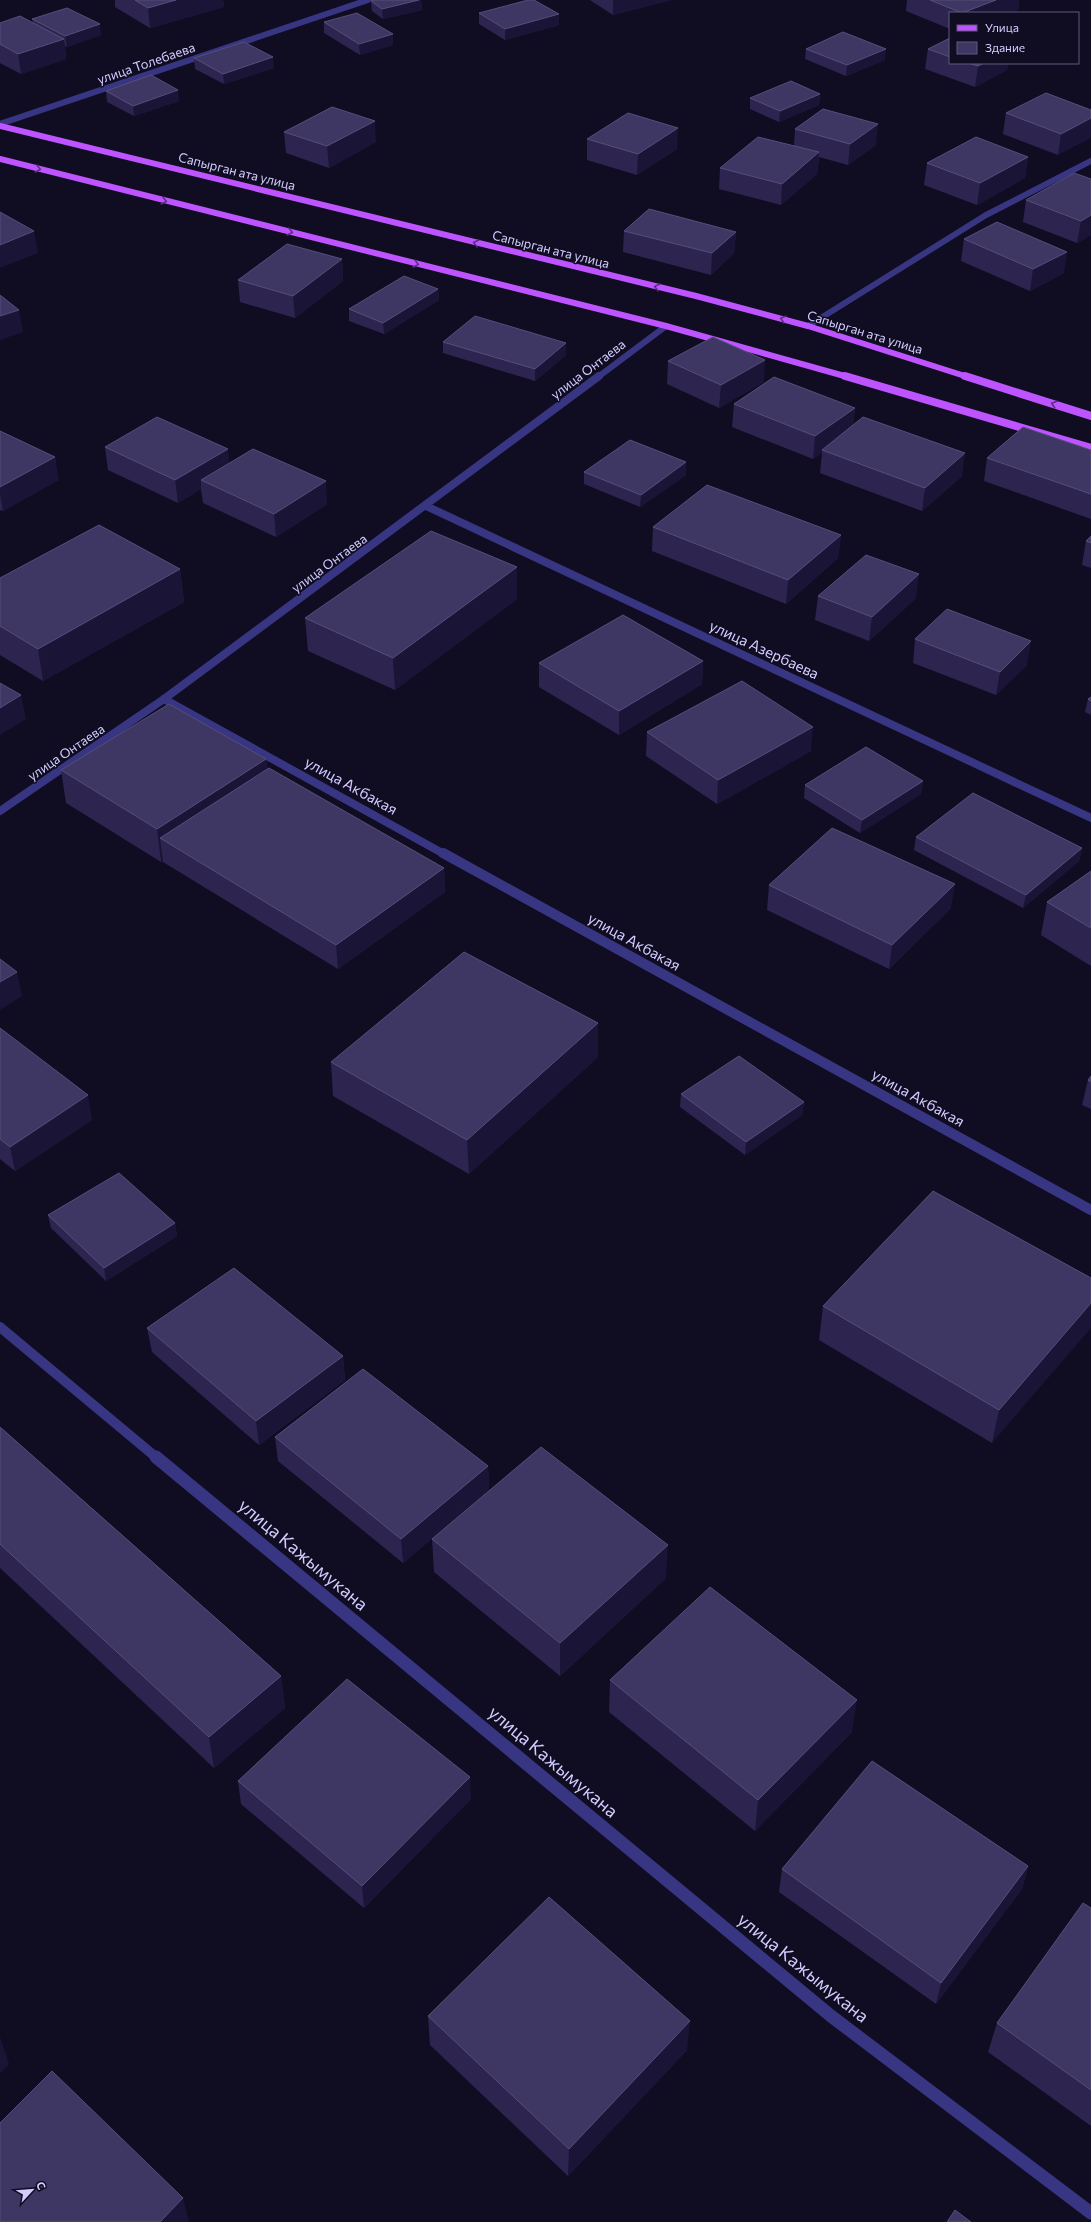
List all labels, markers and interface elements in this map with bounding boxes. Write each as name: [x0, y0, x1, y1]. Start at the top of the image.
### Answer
legend: [949, 12, 1079, 64]
text: Улица: [985, 20, 1019, 34]
street label: улица Толебаева: [95, 39, 197, 87]
text: Здание: [985, 40, 1025, 54]
street label: Сапырган ата улица: [177, 149, 297, 193]
one-way arrow: [34, 164, 41, 173]
one-way arrow: [161, 196, 167, 204]
one-way arrow: [286, 227, 293, 236]
street label: Сапырган ата улица: [491, 227, 611, 271]
one-way arrow: [473, 239, 479, 247]
one-way arrow: [413, 259, 419, 267]
one-way arrow: [654, 283, 661, 292]
street label: Сапырган ата улица: [805, 307, 925, 357]
one-way arrow: [780, 316, 786, 324]
street label: улица Онтаева: [547, 336, 629, 402]
one-way arrow: [1051, 400, 1058, 409]
street label: улица Онтаева: [288, 530, 370, 596]
street label: улица Азербаева: [707, 616, 822, 682]
street label: улица Онтаева: [24, 720, 108, 784]
street label: улица Акбакая: [302, 752, 401, 818]
street label: улица Акбакая: [585, 908, 684, 974]
street label: улица Акбакая: [869, 1064, 968, 1130]
street label: улица Кажымукана: [235, 1494, 373, 1615]
street label: улица Кажымукана: [485, 1701, 623, 1822]
street label: улица Кажымукана: [734, 1908, 874, 2027]
north arrow: [12, 2170, 52, 2210]
text: С: [34, 2179, 49, 2192]

